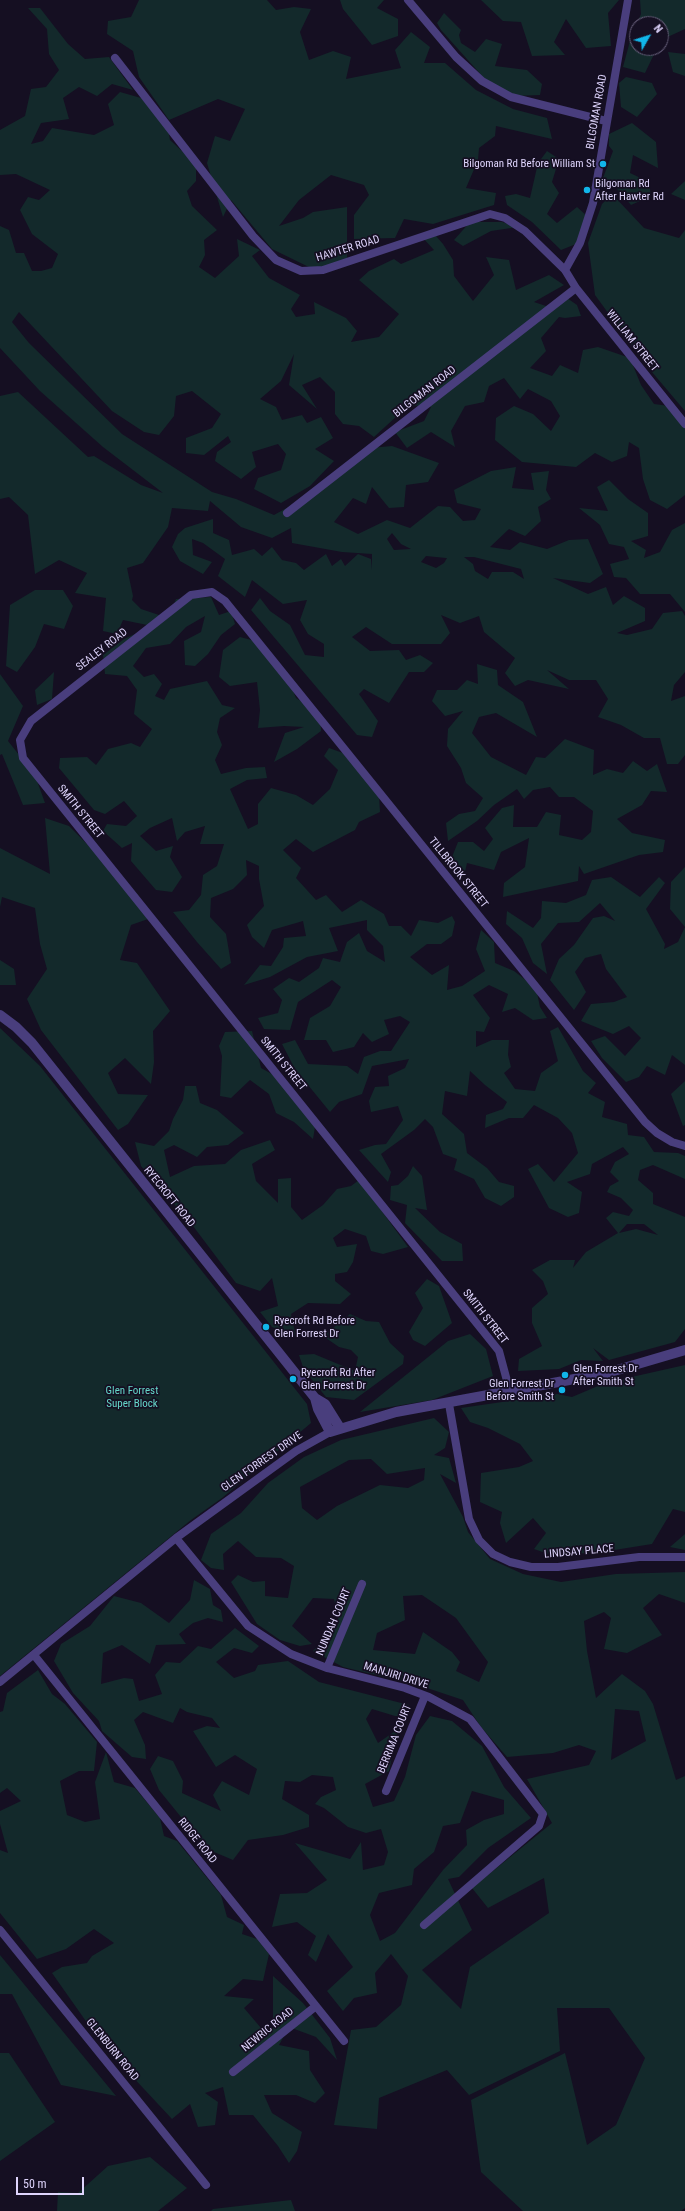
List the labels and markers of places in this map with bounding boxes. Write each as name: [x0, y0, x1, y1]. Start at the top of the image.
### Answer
place label: Bilgoman Rd Before William St: [463, 157, 595, 171]
marker: Bilgoman Rd Before William St: [598, 159, 608, 169]
place label: Bilgoman Rd After Hawter Rd: [595, 177, 664, 203]
marker: Bilgoman Rd After Hawter Rd: [582, 185, 592, 195]
place label: Ryecroft Rd Before Glen Forrest Dr: [274, 1314, 355, 1340]
marker: Ryecroft Rd Before Glen Forrest Dr: [261, 1322, 271, 1332]
place label: Glen Forrest Dr After Smith St: [573, 1362, 638, 1388]
place label: Ryecroft Rd After Glen Forrest Dr: [301, 1366, 375, 1392]
marker: Glen Forrest Dr After Smith St: [560, 1370, 570, 1380]
marker: Ryecroft Rd After Glen Forrest Dr: [288, 1374, 298, 1384]
place label: Glen Forrest Dr Before Smith St: [486, 1377, 554, 1403]
marker: Glen Forrest Dr Before Smith St: [557, 1385, 567, 1395]

